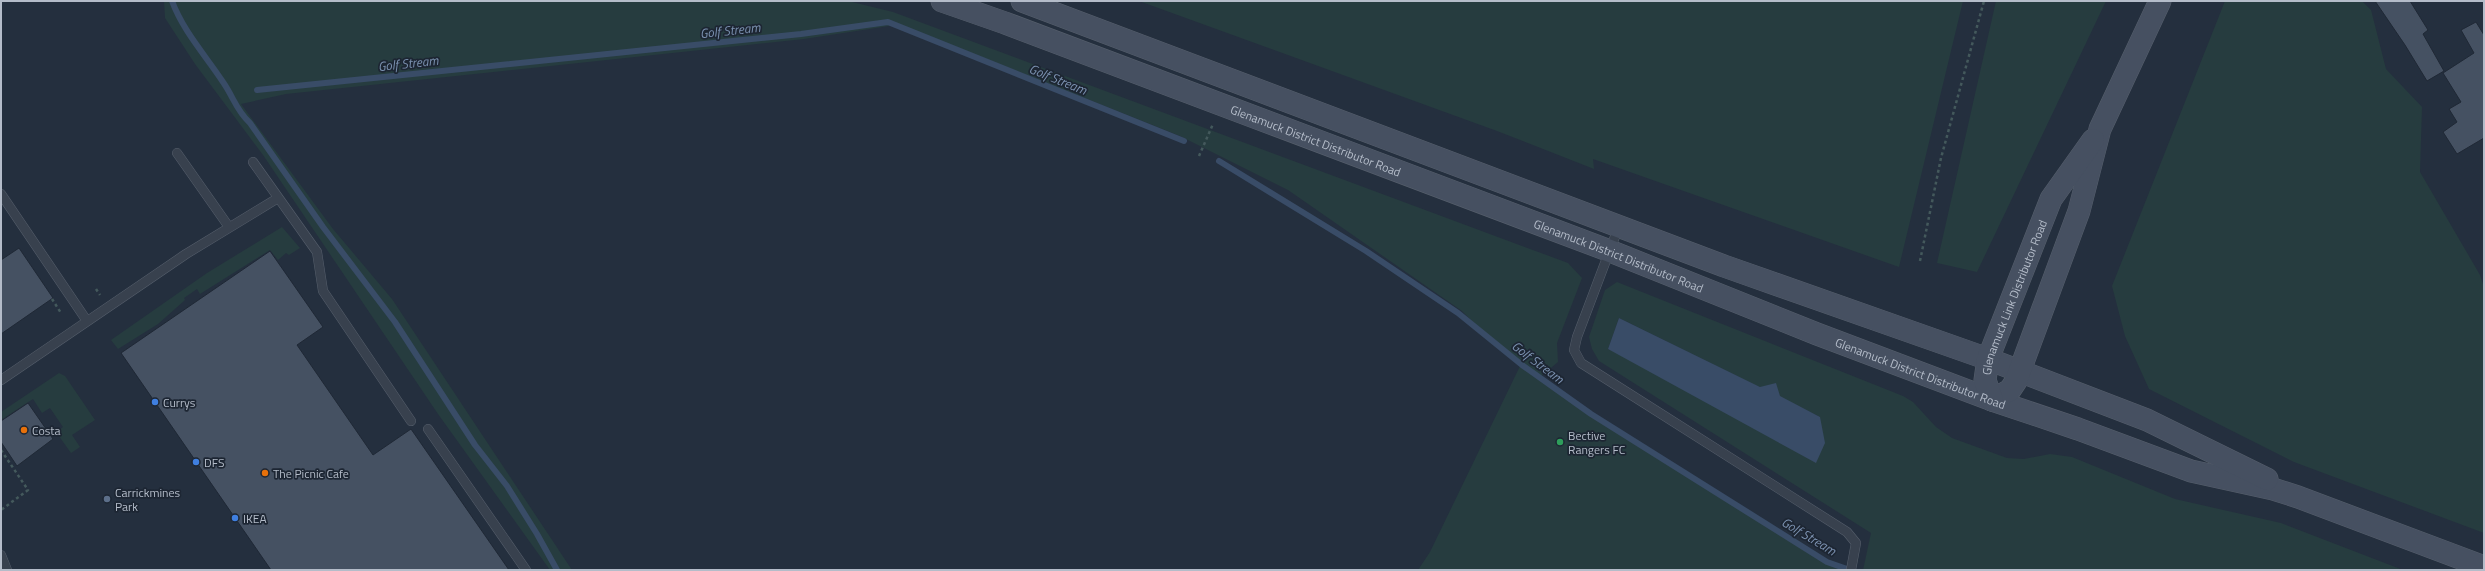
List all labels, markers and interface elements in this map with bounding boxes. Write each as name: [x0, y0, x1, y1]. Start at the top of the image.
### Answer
water label: Golf Stream: [699, 17, 762, 43]
water label: Golf Stream: [377, 50, 440, 76]
water label: Golf Stream: [1026, 58, 1091, 100]
street label: Glenamuck District Distributor Road: [1228, 99, 1404, 181]
street label: Glenamuck District Distributor Road: [1531, 214, 1707, 297]
street label: Glenamuck Link Distributor Road: [1976, 217, 2051, 376]
street label: Glenamuck District Distributor Road: [1833, 332, 2008, 414]
water label: Golf Stream: [1508, 336, 1569, 389]
place label: Currys: [163, 393, 196, 412]
marker: Currys: [150, 397, 160, 407]
place label: Costa: [32, 421, 61, 440]
marker: Costa: [19, 425, 29, 435]
place label: Bective Rangers FC: [1568, 426, 1626, 459]
marker: Bective Rangers FC: [1555, 437, 1565, 447]
place label: DFS: [204, 453, 224, 472]
marker: DFS: [191, 457, 201, 467]
place label: The Picnic Cafe: [273, 464, 349, 483]
marker: The Picnic Cafe: [260, 468, 270, 478]
place label: Carrickmines Park: [115, 483, 181, 516]
marker: Carrickmines Park: [102, 494, 112, 504]
place label: IKEA: [243, 509, 267, 528]
water label: Golf Stream: [1778, 512, 1841, 561]
marker: IKEA: [230, 513, 240, 523]

